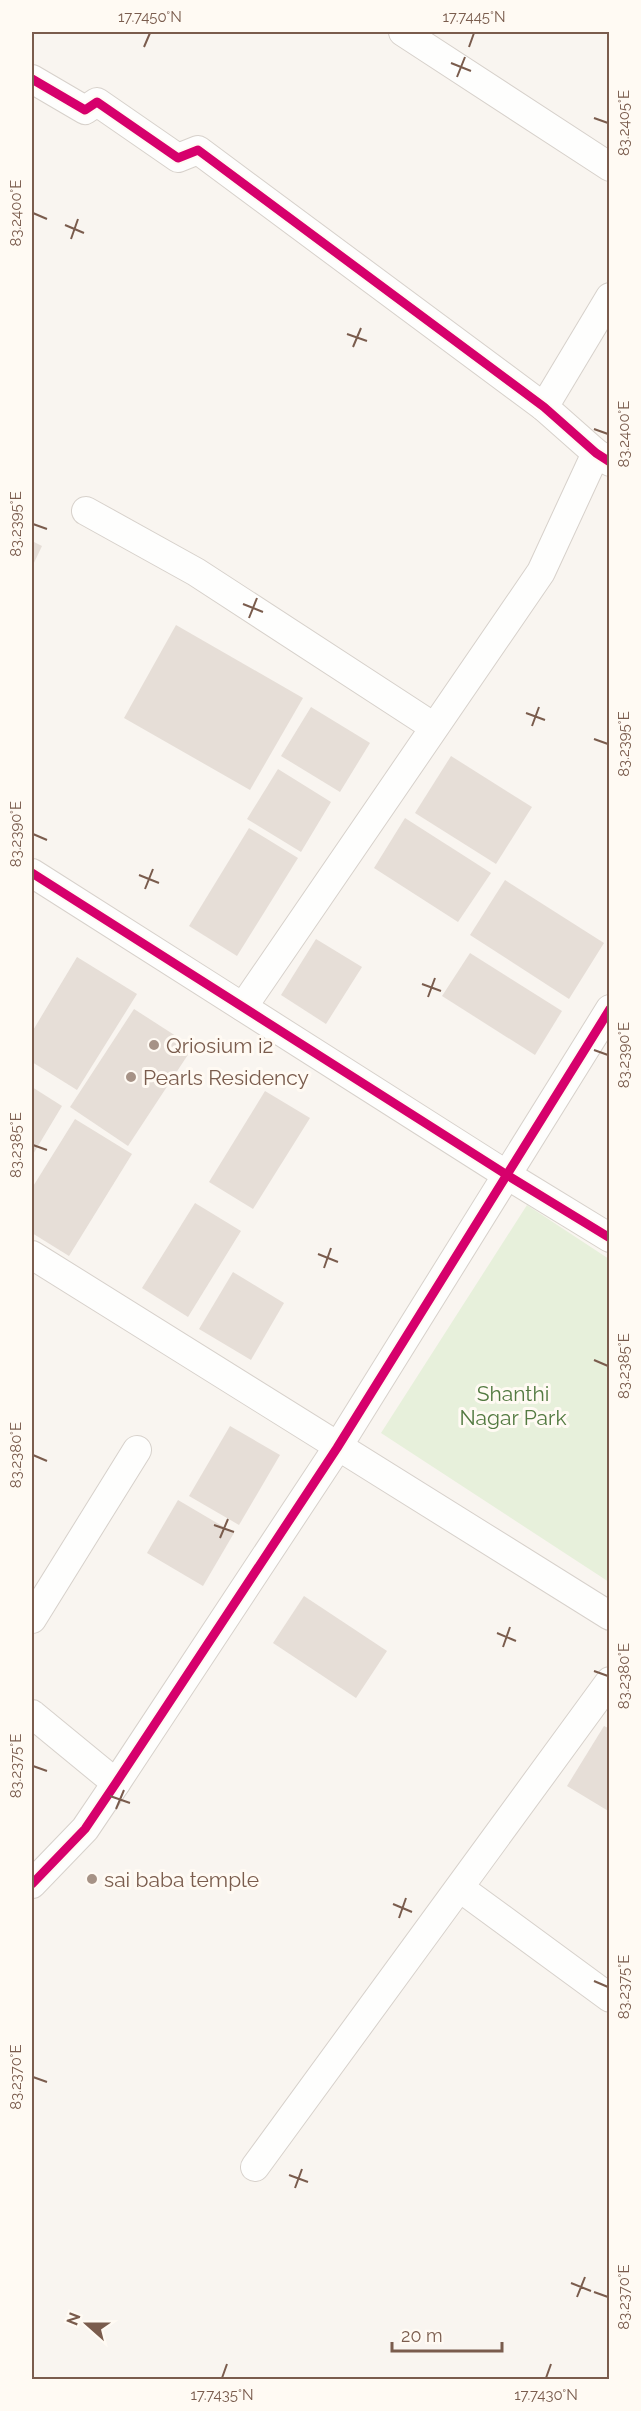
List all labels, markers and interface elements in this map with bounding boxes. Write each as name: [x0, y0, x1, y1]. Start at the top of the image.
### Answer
text: 17.7450°N: [118, 8, 182, 26]
text: 17.7445°N: [442, 8, 506, 26]
text: 83.2405°E: [615, 90, 633, 156]
text: 83.2400°E: [7, 180, 25, 246]
text: 83.2400°E: [615, 401, 633, 467]
text: 83.2395°E: [7, 491, 25, 557]
text: 83.2395°E: [615, 711, 633, 777]
text: 83.2390°E: [7, 801, 25, 867]
text: 83.2390°E: [615, 1022, 633, 1088]
place label: Qriosium i2: [166, 1033, 273, 1058]
marker: Qriosium i2: [147, 1038, 161, 1052]
place label: Pearls Residency: [143, 1065, 309, 1090]
marker: Pearls Residency: [124, 1070, 138, 1084]
text: 83.2385°E: [7, 1112, 25, 1178]
text: 83.2385°E: [615, 1333, 633, 1399]
park label: Shanthi Nagar Park: [459, 1381, 567, 1430]
text: 83.2380°E: [7, 1422, 25, 1488]
text: 83.2380°E: [615, 1643, 633, 1709]
text: 83.2375°E: [7, 1734, 25, 1798]
place label: sai baba temple: [104, 1867, 259, 1892]
marker: sai baba temple: [85, 1872, 99, 1886]
text: 83.2375°E: [615, 1955, 633, 2019]
text: 83.2370°E: [7, 2044, 25, 2110]
text: 83.2370°E: [615, 2264, 633, 2330]
north arrow: [57, 2294, 117, 2354]
text: N: [62, 2310, 85, 2328]
scale bar: [392, 2315, 502, 2353]
text: 20 m: [401, 2325, 443, 2346]
text: 17.7435°N: [190, 2386, 254, 2404]
text: 17.7430°N: [514, 2386, 578, 2404]

